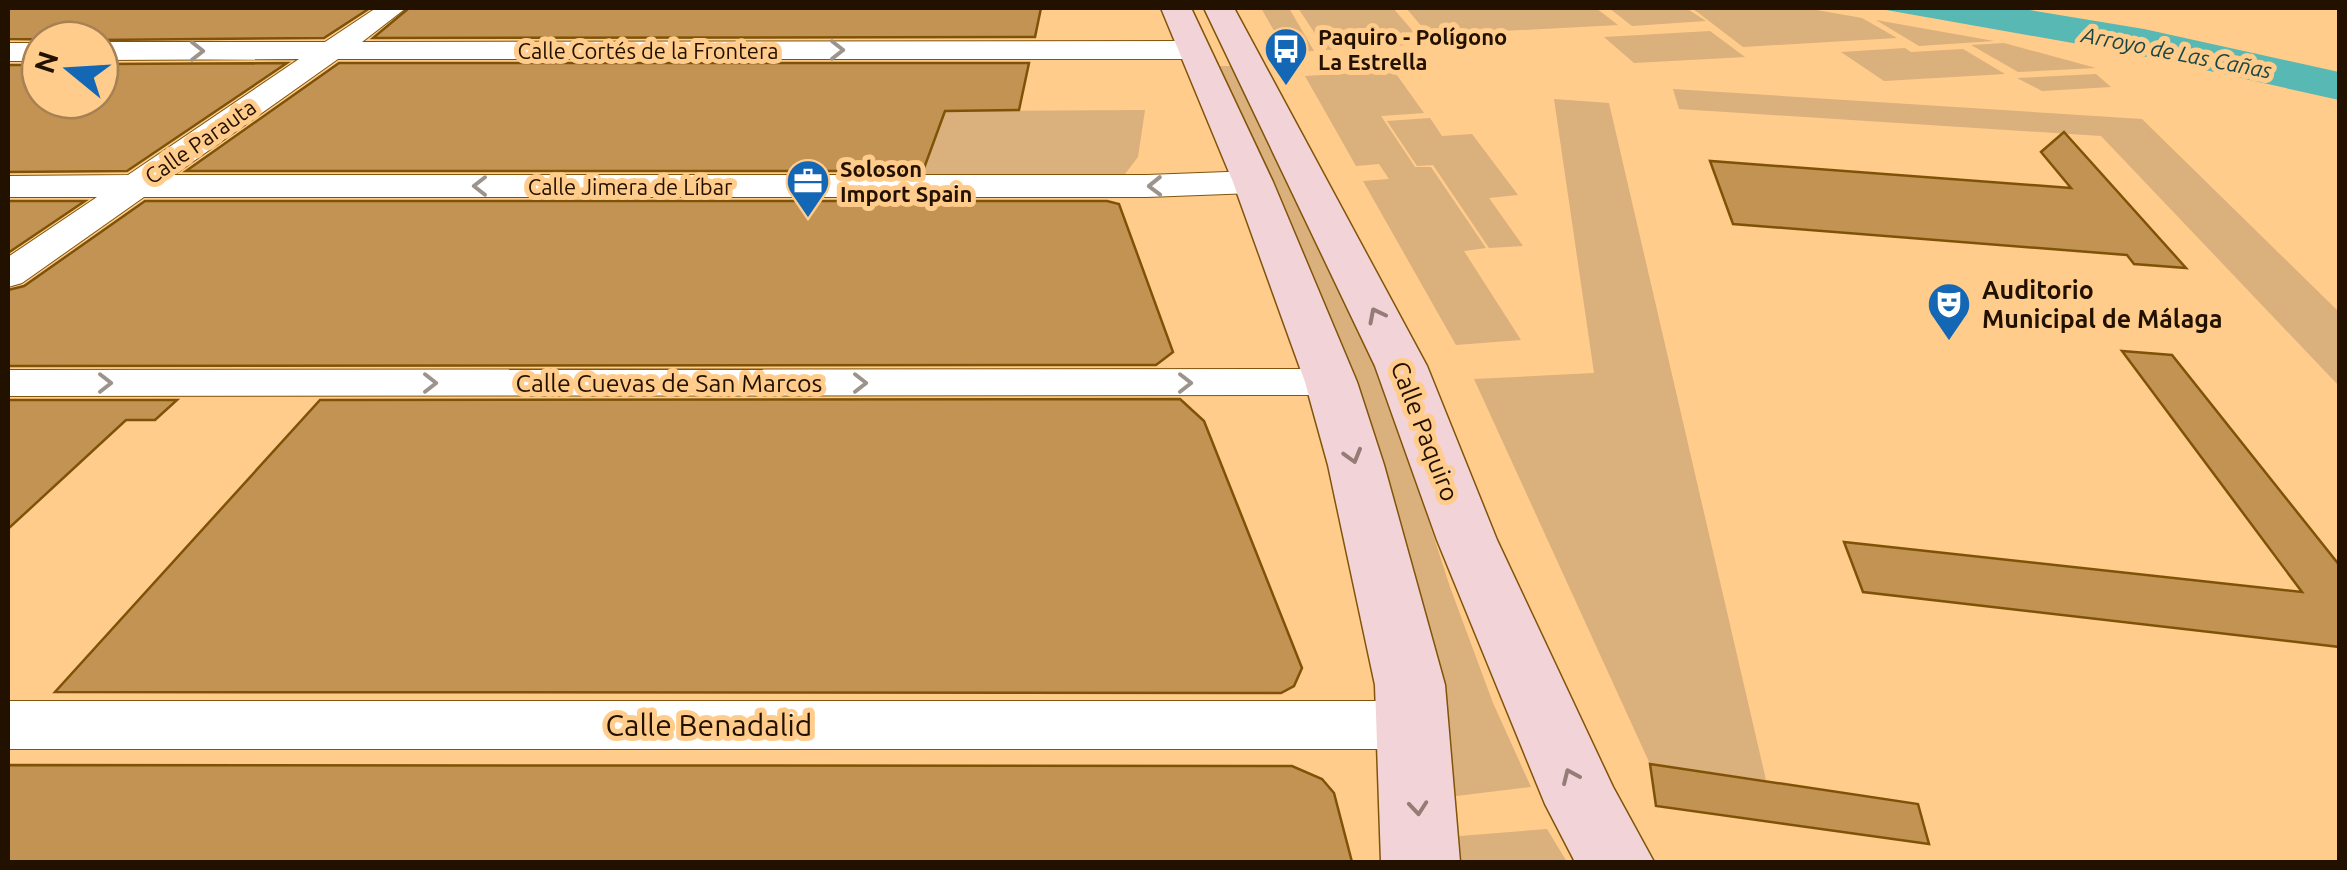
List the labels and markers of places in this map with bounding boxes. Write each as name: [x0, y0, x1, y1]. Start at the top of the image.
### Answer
place label: Paquiro - Polígono La Estrella: [1318, 24, 1507, 74]
bus stop icon: Paquiro - Polígono La Estrella: [1263, 26, 1309, 87]
place label: Soloson Import Spain: [840, 156, 972, 206]
office icon: Soloson Import Spain: [785, 158, 831, 219]
place label: Auditorio Municipal de Málaga: [1982, 276, 2223, 333]
theatre icon: Auditorio Municipal de Málaga: [1926, 281, 1972, 342]

